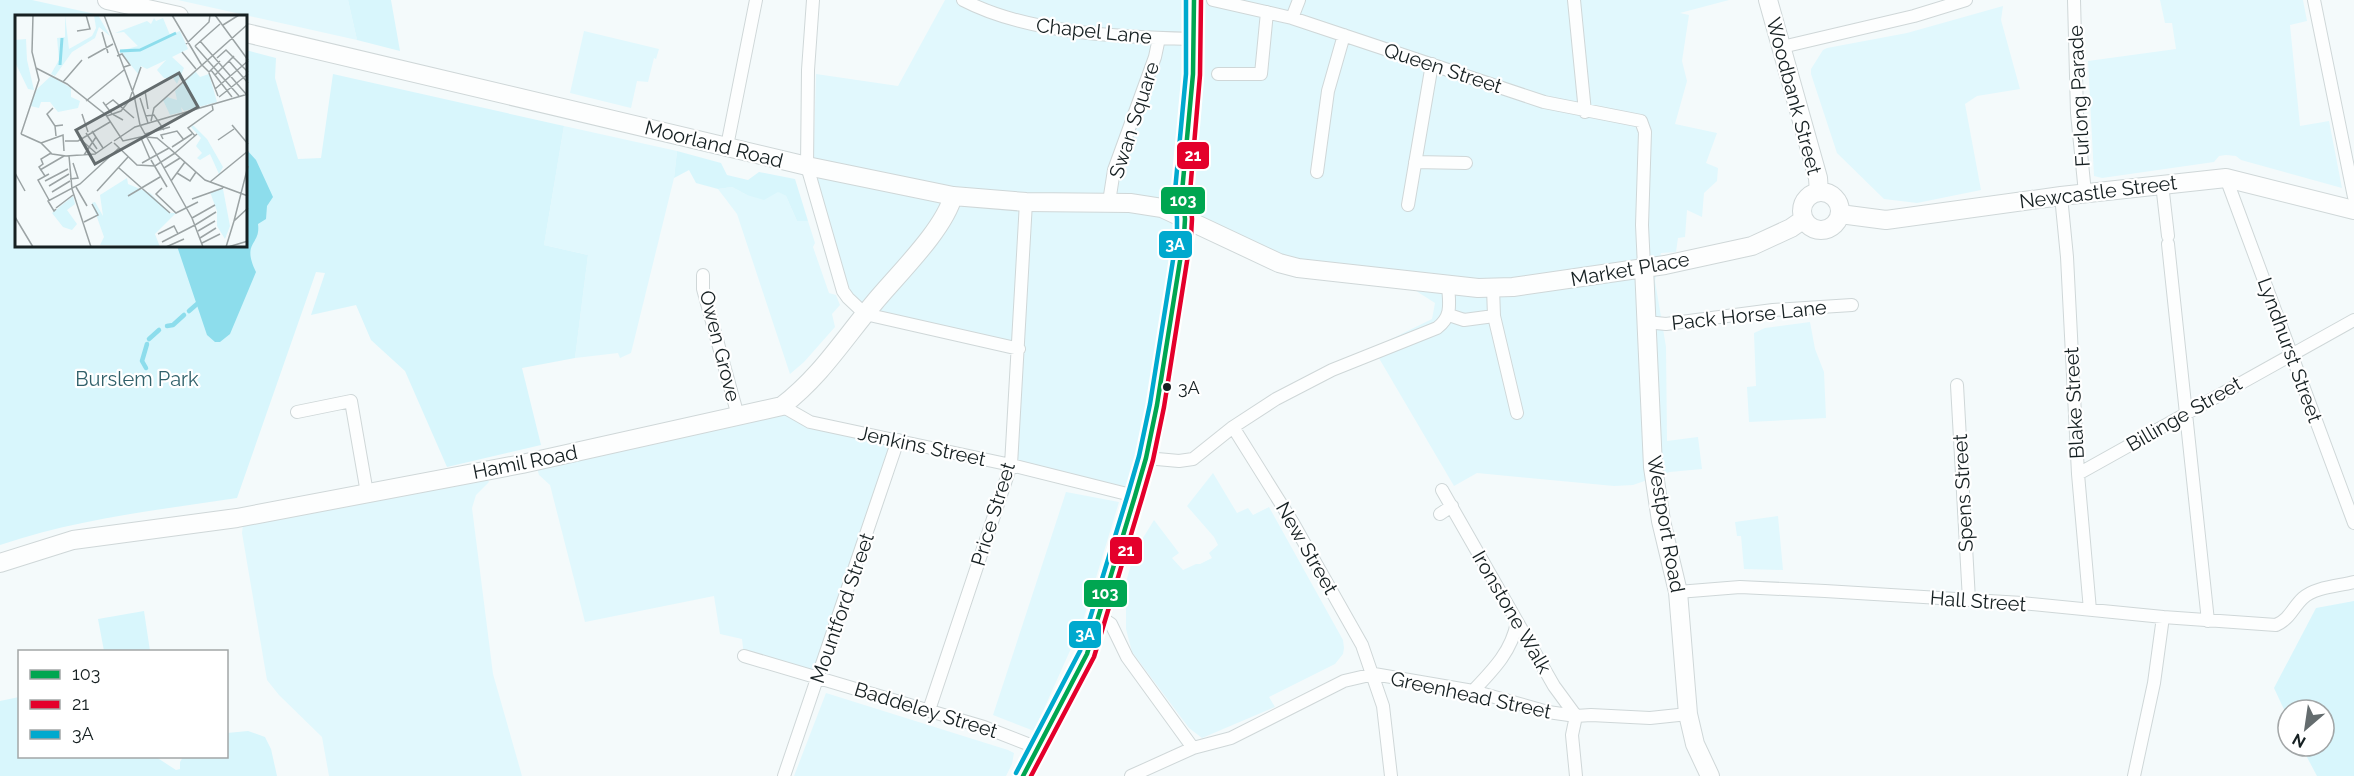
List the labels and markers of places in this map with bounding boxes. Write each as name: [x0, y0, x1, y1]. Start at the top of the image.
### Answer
line badge: 3A: [1158, 230, 1193, 259]
place label: 3A: [1178, 377, 1200, 398]
marker: 3A: [1161, 381, 1173, 393]
line badge: 3A: [1068, 620, 1102, 649]

